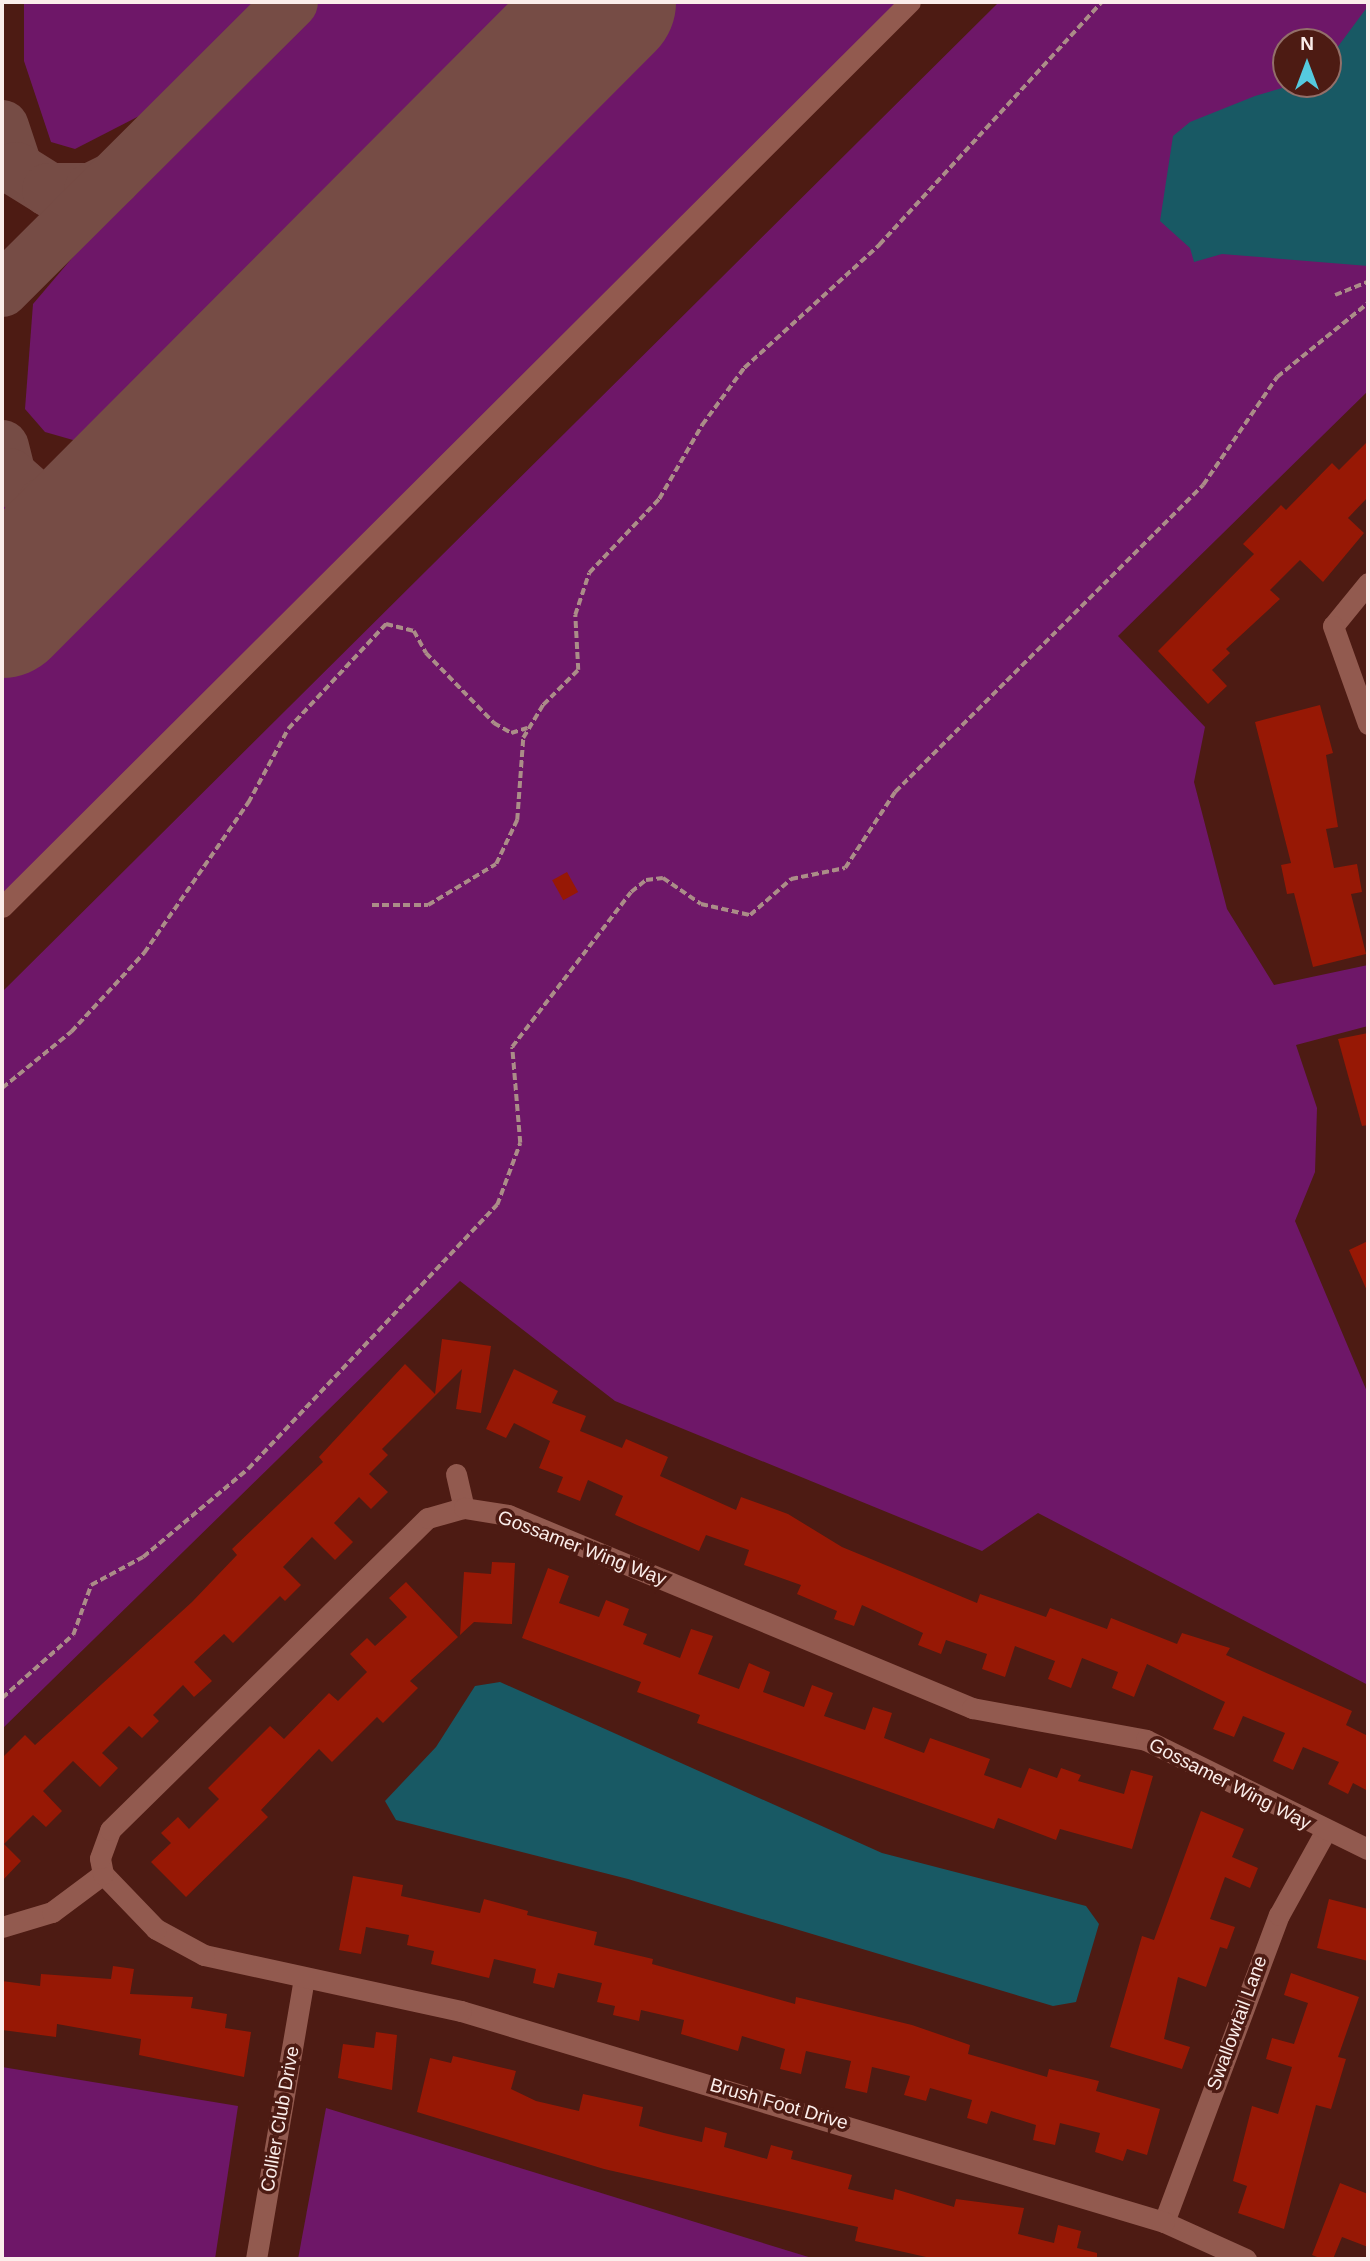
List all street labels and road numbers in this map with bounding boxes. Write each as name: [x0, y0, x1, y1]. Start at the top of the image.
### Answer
street label: Gossamer Wing Way: [494, 1505, 670, 1591]
street label: Gossamer Wing Way: [1145, 1733, 1315, 1835]
street label: Swallowtail Lane: [1202, 1953, 1272, 2093]
street label: Collier Club Drive: [256, 2044, 304, 2194]
street label: Brush Foot Drive: [707, 2073, 851, 2135]

